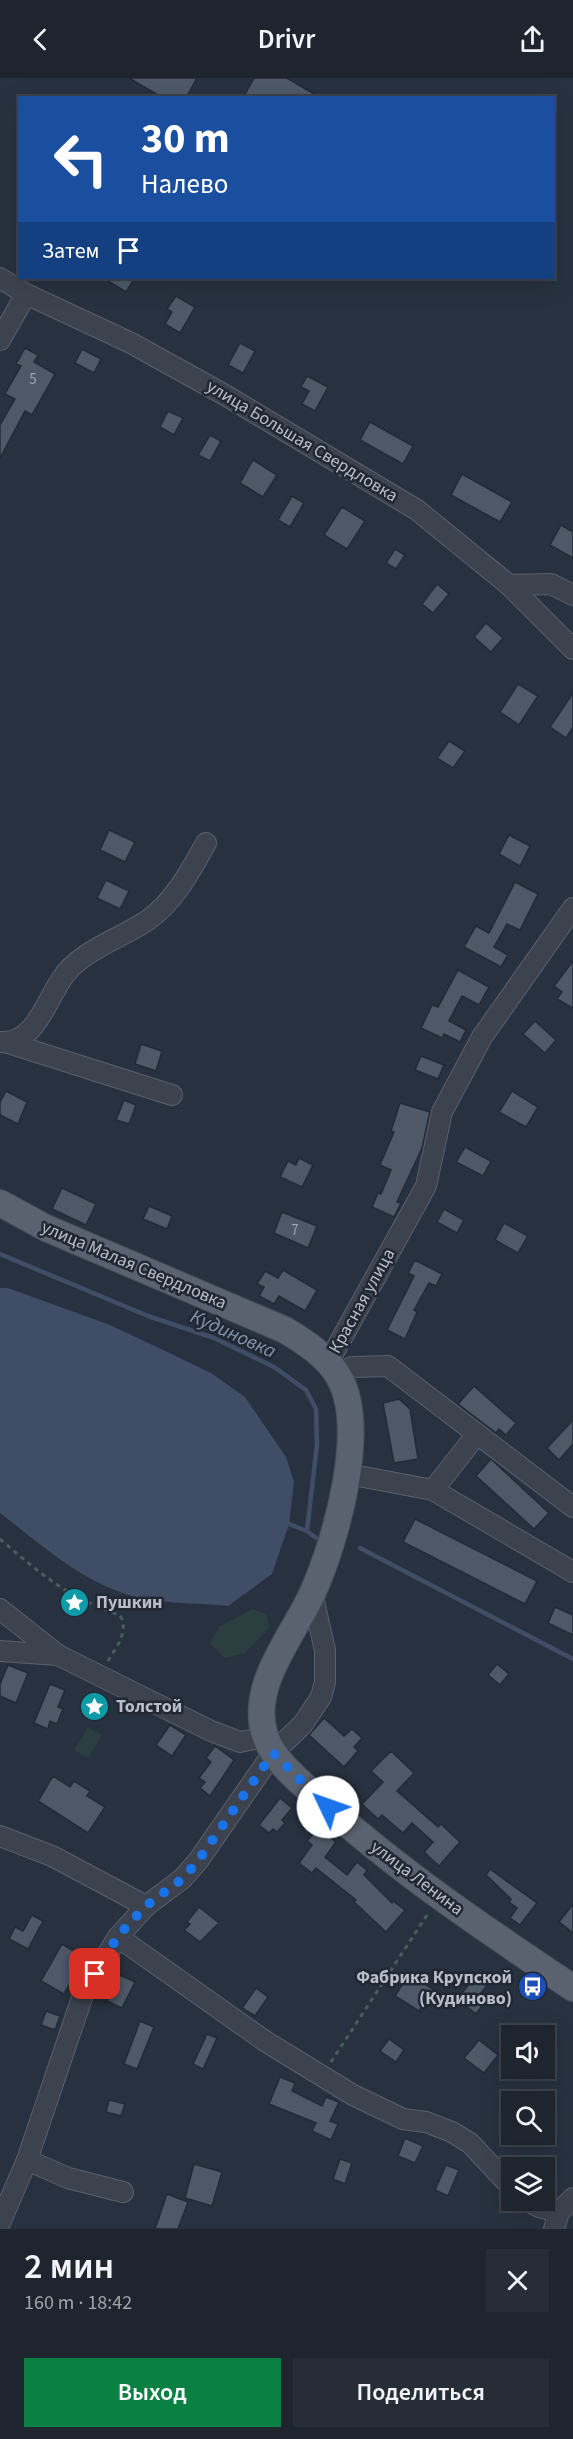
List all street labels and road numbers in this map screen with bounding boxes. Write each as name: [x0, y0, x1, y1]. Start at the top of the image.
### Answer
street label: улица Большая Свердловка: [202, 374, 402, 508]
street label: улица Малая Свердловка: [38, 1215, 230, 1315]
street label: Красная улица: [323, 1244, 401, 1358]
street label: улица Ленина: [365, 1835, 469, 1921]

